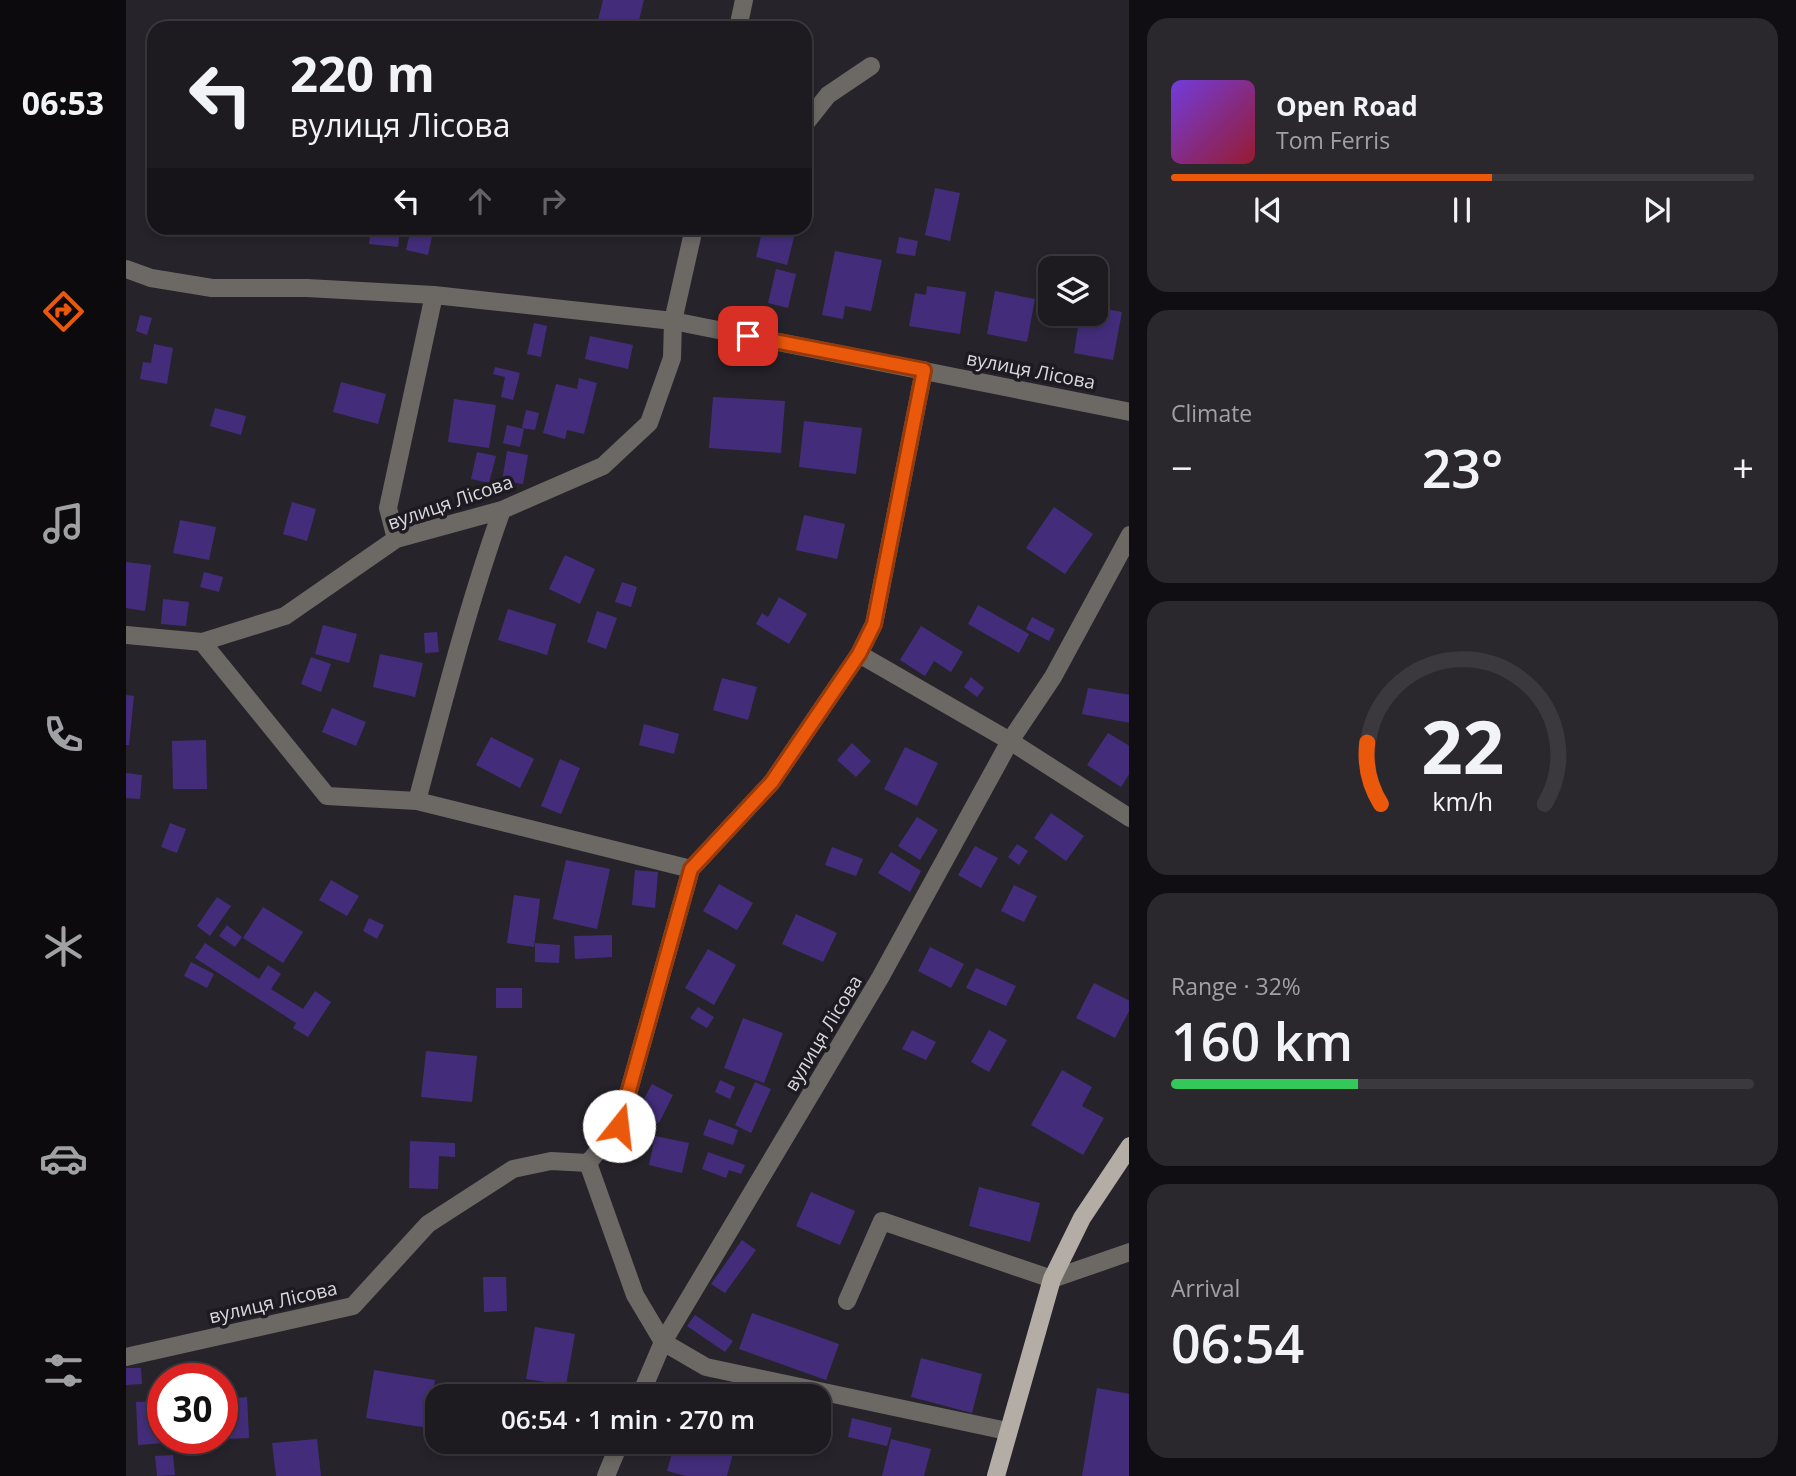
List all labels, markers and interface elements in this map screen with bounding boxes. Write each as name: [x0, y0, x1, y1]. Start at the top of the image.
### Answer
text: 220 m: [290, 40, 435, 106]
icon: left: [175, 49, 266, 140]
text: 06:53: [22, 81, 104, 124]
text: Open Road: [1276, 88, 1418, 124]
text: вулиця Лісова: [290, 103, 510, 146]
text: Tom Ferris: [1276, 124, 1390, 156]
icon: left: [388, 182, 426, 220]
icon: ahead: [461, 182, 499, 220]
icon: right: [534, 182, 572, 220]
icon: previous: [1249, 191, 1287, 229]
icon: pause: [1443, 191, 1481, 229]
icon: next: [1638, 191, 1676, 229]
map controls: [1038, 256, 1108, 326]
button: layers: [1038, 256, 1108, 326]
icon: directions: [39, 287, 88, 336]
pin: [718, 306, 778, 366]
icon: arrive: [729, 317, 767, 355]
street label: вулиця Лісова: [964, 345, 1098, 395]
text: Climate: [1171, 397, 1252, 429]
text: 23°: [1422, 432, 1503, 503]
text: −: [1171, 441, 1193, 493]
text: +: [1732, 441, 1754, 493]
street label: вулиця Лісова: [384, 468, 516, 536]
icon: music: [39, 499, 88, 548]
text: 22: [1421, 696, 1504, 795]
icon: phone: [39, 710, 88, 759]
text: km/h: [1432, 784, 1493, 818]
icon: climate: [39, 922, 88, 971]
street label: вулиця Лісова: [778, 970, 868, 1096]
text: Range · 32%: [1171, 970, 1301, 1002]
text: 160 km: [1171, 1005, 1353, 1076]
position arrow: [582, 1089, 656, 1163]
icon: car: [39, 1134, 88, 1183]
text: Arrival: [1171, 1272, 1240, 1304]
street label: вулиця Лісова: [206, 1275, 340, 1329]
text: 06:54: [1171, 1307, 1304, 1378]
icon: filters: [39, 1346, 88, 1395]
speed limit sign: 30: [147, 1363, 238, 1454]
text: 06:54 · 1 min · 270 m: [501, 1401, 755, 1437]

